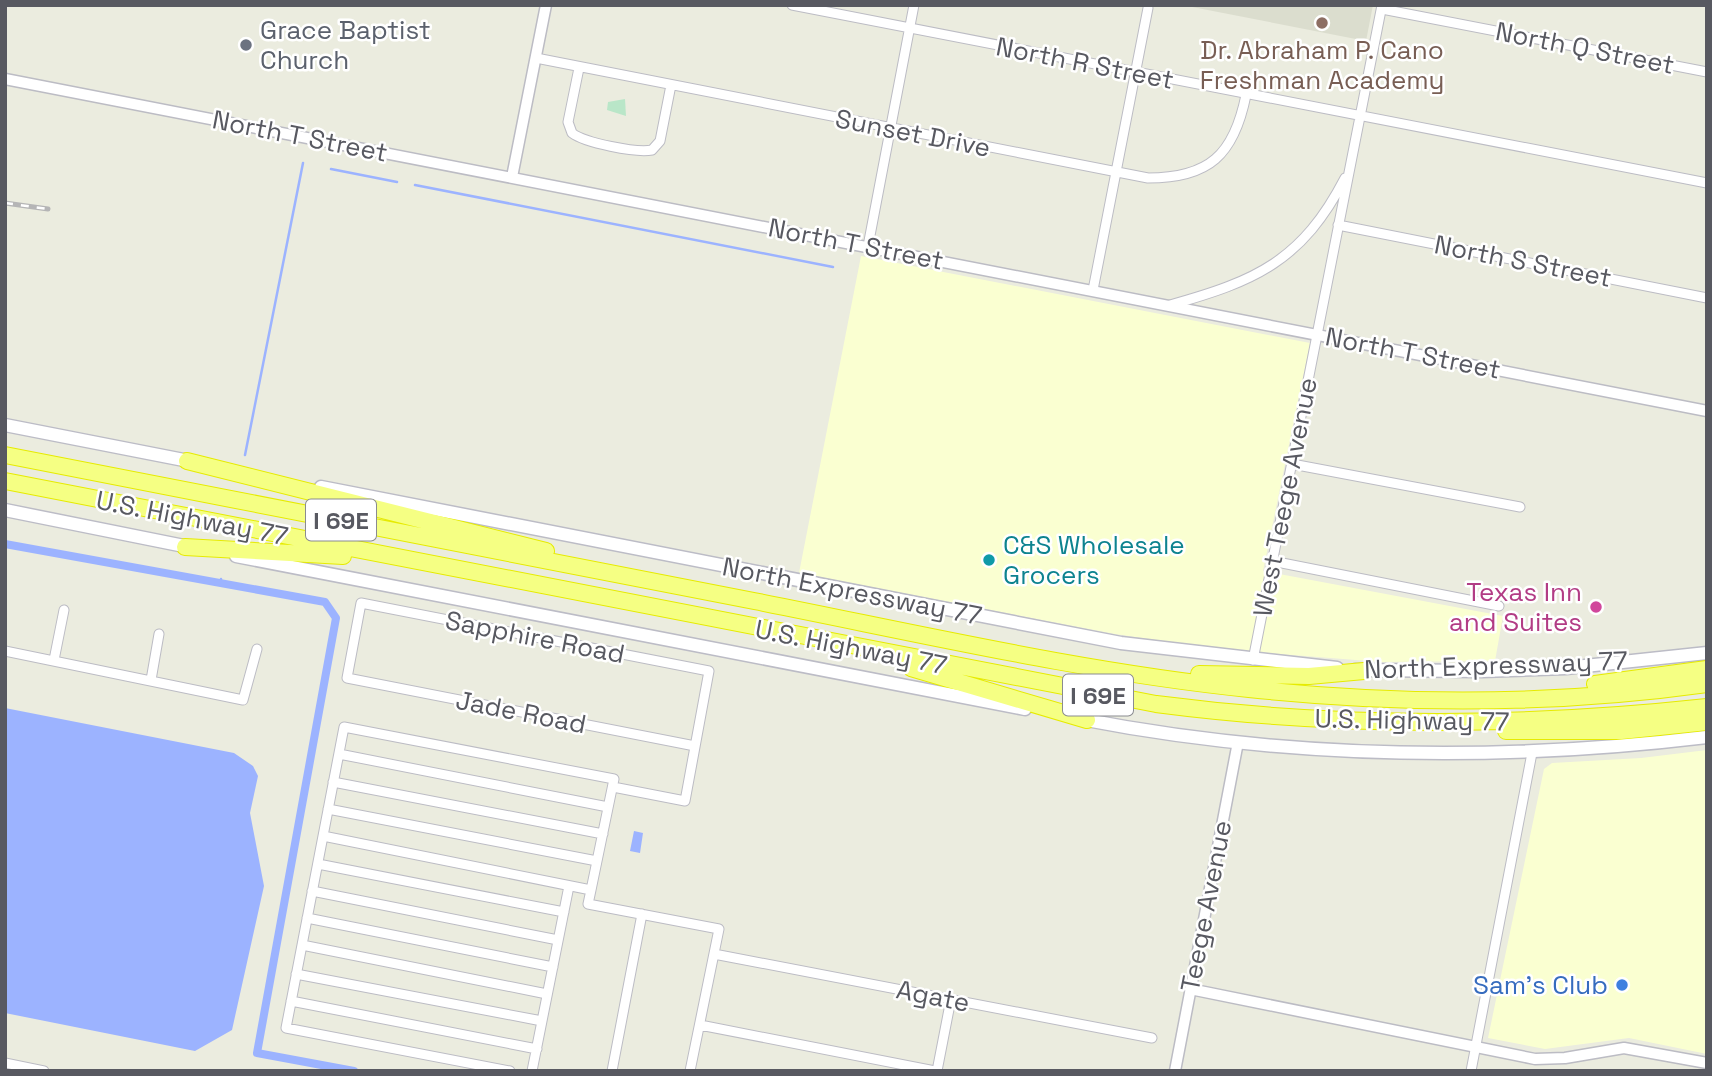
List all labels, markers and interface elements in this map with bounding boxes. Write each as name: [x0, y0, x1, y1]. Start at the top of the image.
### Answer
place label: Grace Baptist Church: [260, 13, 431, 77]
street label: North Q Street: [1493, 14, 1677, 82]
marker: Dr. Abraham P. Cano Freshman Academy: [1314, 15, 1330, 31]
street label: North R Street: [993, 29, 1177, 97]
place label: Dr. Abraham P. Cano Freshman Academy: [1200, 33, 1444, 97]
marker: Grace Baptist Church: [238, 37, 254, 53]
street label: Sunset Drive: [833, 101, 993, 165]
street label: North T Street: [209, 102, 391, 170]
street label: North T Street: [765, 210, 947, 278]
street label: North S Street: [1432, 227, 1614, 295]
street label: North T Street: [1322, 319, 1504, 387]
street label: West Teege Avenue: [1245, 375, 1325, 619]
street label: U.S. Highway 77: [93, 483, 291, 553]
road number: I 69E: [306, 500, 376, 540]
place label: C&S Wholesale Grocers: [1003, 528, 1185, 592]
street label: North Expressway 77: [719, 549, 985, 633]
marker: C&S Wholesale Grocers: [981, 552, 997, 568]
place label: Texas Inn and Suites: [1449, 575, 1582, 639]
marker: Texas Inn and Suites: [1588, 599, 1604, 615]
street label: Sapphire Road: [442, 603, 628, 671]
street label: U.S. Highway 77: [752, 612, 950, 682]
street label: North Expressway 77: [1364, 643, 1628, 687]
road number: I 69E: [1063, 674, 1133, 716]
street label: Jade Road: [453, 683, 589, 741]
street label: U.S. Highway 77: [1314, 701, 1510, 739]
street label: Teege Avenue: [1173, 817, 1239, 995]
place label: Sam's Club: [1473, 968, 1608, 1002]
street label: Agate: [893, 972, 973, 1020]
marker: Sam's Club: [1614, 977, 1630, 993]

